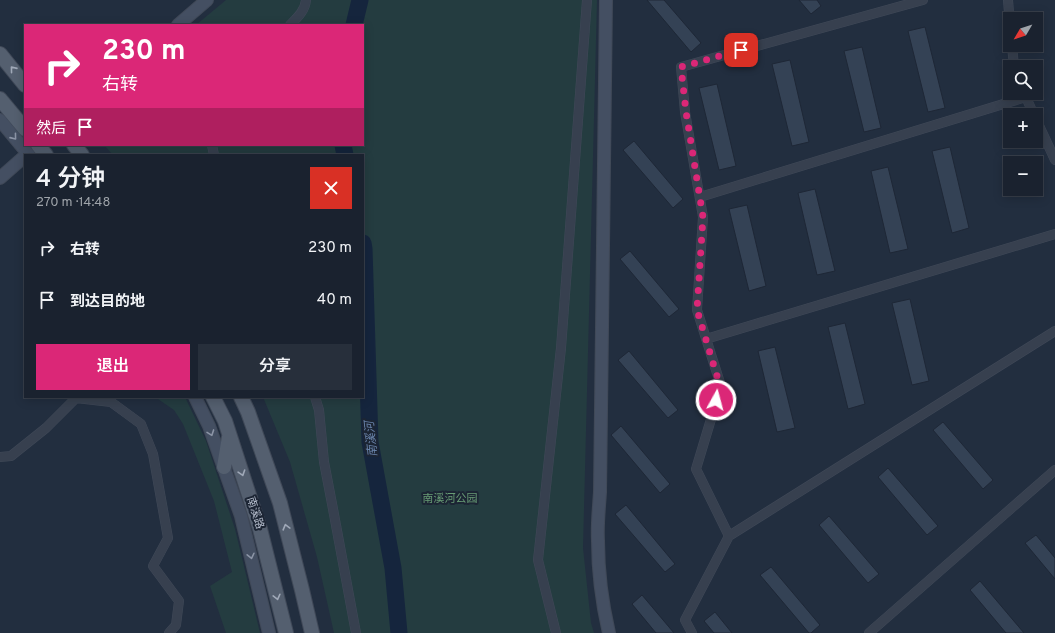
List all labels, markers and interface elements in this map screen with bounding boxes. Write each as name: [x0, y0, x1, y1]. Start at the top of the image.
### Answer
north arrow: [1003, 12, 1043, 52]
map controls: [1003, 12, 1043, 196]
pin: [724, 33, 758, 67]
text: 230 m: [102, 34, 185, 70]
icon: arrive: [730, 39, 752, 61]
icon: right: [36, 40, 88, 92]
button: search: [1003, 60, 1043, 100]
one-way arrow: [10, 67, 17, 74]
text: 右转: [102, 74, 138, 97]
button: +: [1003, 108, 1043, 148]
icon: arrive: [74, 116, 96, 138]
text: 然后: [36, 120, 66, 139]
one-way arrow: [10, 133, 17, 140]
button: −: [1003, 156, 1043, 196]
text: 4 分钟: [36, 165, 105, 195]
button: close: [310, 167, 352, 209]
text: 270 m · 14:48: [36, 195, 110, 211]
icon: right: [36, 237, 58, 259]
text: 230 m: [308, 239, 352, 258]
text: 右转: [70, 241, 100, 260]
icon: arrive: [36, 289, 58, 311]
text: 40 m: [317, 291, 352, 310]
text: 到达目的地: [70, 293, 145, 312]
button: 退出: [36, 344, 190, 390]
button: 分享: [198, 344, 352, 390]
position arrow: [695, 379, 737, 421]
water label: 南溪河: [362, 418, 382, 458]
one-way arrow: [206, 429, 214, 436]
one-way arrow: [237, 469, 245, 476]
park label: 南溪河公园: [423, 492, 478, 506]
street label: 南溪路: [243, 495, 267, 531]
one-way arrow: [282, 524, 291, 531]
one-way arrow: [246, 553, 254, 559]
one-way arrow: [273, 594, 281, 601]

